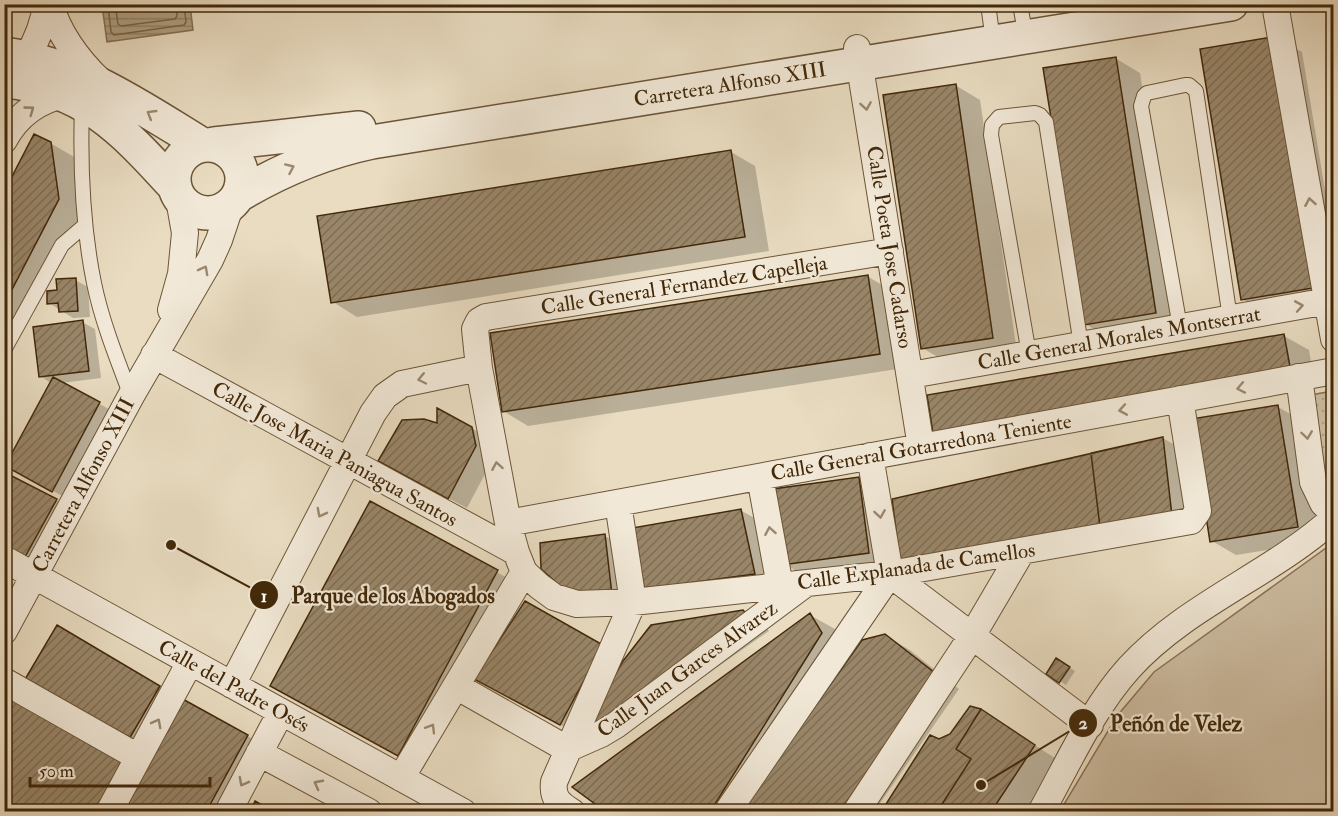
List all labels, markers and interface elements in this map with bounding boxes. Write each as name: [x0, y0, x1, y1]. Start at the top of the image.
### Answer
street label: Carretera Alfonso XIII: [632, 56, 828, 113]
one-way arrow: [860, 101, 872, 111]
one-way arrow: [23, 106, 34, 117]
one-way arrow: [147, 109, 157, 121]
street label: Calle Poeta Jose Cadarso: [860, 144, 919, 350]
one-way arrow: [284, 163, 295, 175]
one-way arrow: [1304, 198, 1317, 208]
street label: Calle General Fernandez Capelleja: [539, 249, 830, 321]
one-way arrow: [197, 266, 208, 277]
street label: Calle General Morales Montserrat: [975, 300, 1263, 377]
one-way arrow: [1294, 300, 1304, 313]
one-way arrow: [417, 372, 427, 385]
street label: Calle Jose Maria Paniagua Santos: [207, 376, 462, 533]
one-way arrow: [1236, 381, 1246, 394]
street label: Carretera Alfonso XIII: [26, 393, 141, 577]
one-way arrow: [1118, 403, 1128, 416]
street label: Calle General Gotarredona Teniente: [769, 408, 1074, 487]
one-way arrow: [1300, 431, 1312, 440]
one-way arrow: [491, 461, 504, 471]
one-way arrow: [317, 507, 328, 518]
one-way arrow: [873, 509, 885, 519]
one-way arrow: [764, 527, 777, 537]
street label: Calle Explanada de Camellos: [795, 536, 1037, 597]
callout: Parque de los Abogados: [249, 575, 506, 615]
text: Parque de los Abogados: [291, 582, 495, 611]
text: 1: [261, 585, 267, 608]
street label: Calle Juan Garces Alvarez: [592, 595, 783, 744]
street label: Calle del Padre Osés: [153, 634, 314, 739]
callout: Peñón de Velez: [1068, 703, 1254, 743]
text: Peñón de Velez: [1110, 710, 1243, 738]
text: 2: [1078, 712, 1088, 735]
one-way arrow: [150, 719, 161, 729]
one-way arrow: [424, 724, 436, 734]
scale bar: [30, 750, 210, 788]
text: 50 m: [39, 760, 74, 783]
one-way arrow: [239, 776, 250, 786]
one-way arrow: [313, 780, 324, 791]

